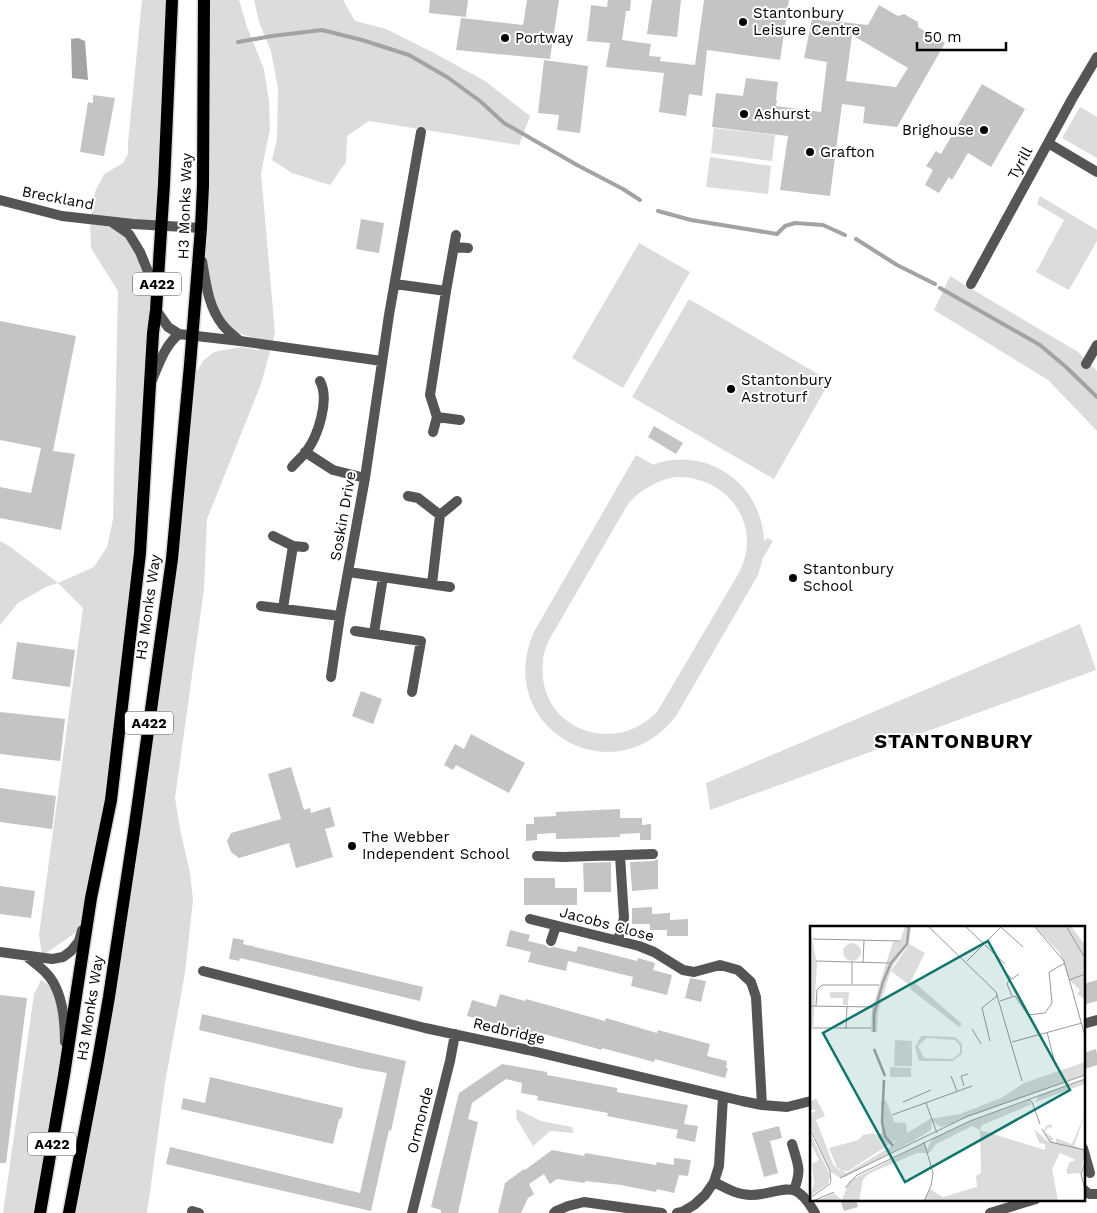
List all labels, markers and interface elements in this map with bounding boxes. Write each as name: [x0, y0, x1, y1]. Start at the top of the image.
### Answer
place label: Stantonbury Leisure Centre: [753, 4, 860, 39]
marker: Stantonbury Leisure Centre: [737, 16, 749, 28]
scale bar: [917, 20, 1006, 52]
text: 50 m: [924, 28, 961, 46]
place label: Portway: [515, 29, 573, 47]
marker: Portway: [499, 32, 511, 44]
place label: Ashurst: [754, 105, 811, 123]
marker: Ashurst: [738, 108, 750, 120]
place label: Brighouse: [902, 121, 974, 139]
marker: Brighouse: [978, 124, 990, 136]
place label: Grafton: [820, 143, 875, 161]
street label: Tyrill: [1004, 143, 1037, 183]
marker: Grafton: [804, 146, 816, 158]
street label: H3 Monks Way: [174, 152, 196, 260]
street label: Breckland: [20, 182, 96, 214]
road number: A422: [133, 272, 181, 296]
place label: Stantonbury Astroturf: [741, 371, 832, 406]
marker: Stantonbury Astroturf: [725, 383, 737, 395]
street label: Soskin Drive: [326, 470, 360, 562]
street label: H3 Monks Way: [132, 553, 164, 661]
place label: Stantonbury School: [803, 560, 894, 595]
marker: Stantonbury School: [787, 572, 799, 584]
road number: A422: [125, 711, 173, 734]
district label: STANTONBURY: [874, 729, 1034, 753]
place label: The Webber Independent School: [362, 828, 510, 863]
marker: The Webber Independent School: [346, 840, 358, 852]
street label: Jacobs Close: [558, 903, 656, 945]
inset map: [810, 926, 1084, 1200]
street label: H3 Monks Way: [73, 954, 107, 1062]
street label: Redbridge: [471, 1014, 547, 1048]
street label: Ormonde: [403, 1085, 437, 1155]
road number: A422: [28, 1132, 76, 1156]

